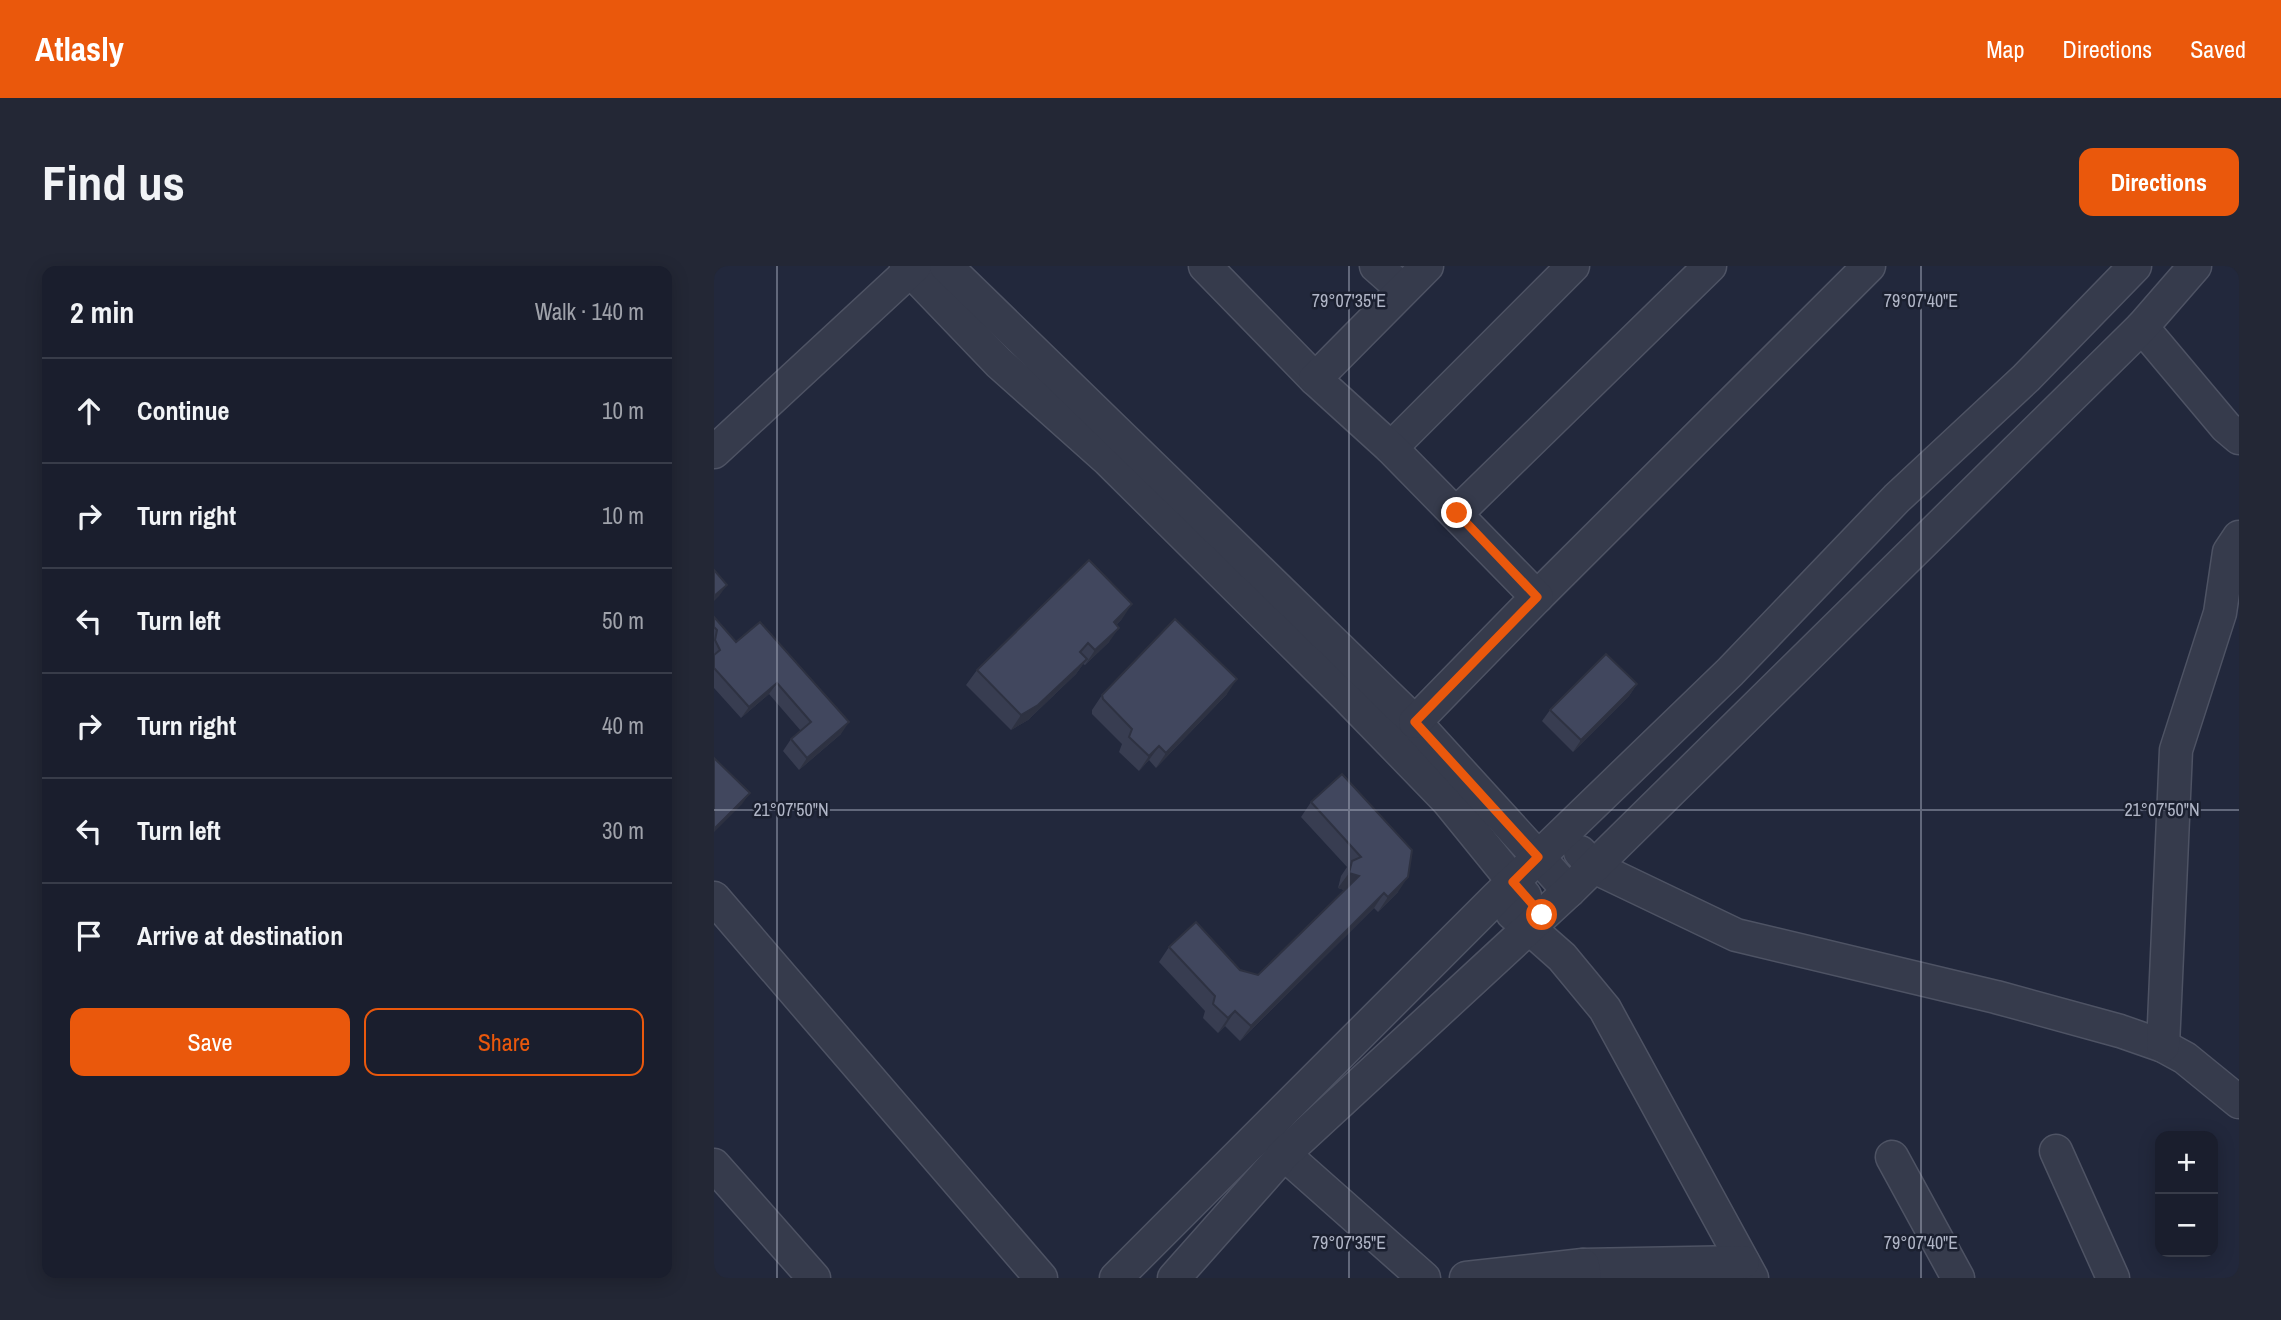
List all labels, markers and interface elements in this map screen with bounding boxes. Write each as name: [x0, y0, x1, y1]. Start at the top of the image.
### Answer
text: Atlasly: [35, 27, 124, 71]
text: Map: [1986, 33, 2024, 65]
text: Directions: [2062, 33, 2152, 65]
text: Saved: [2190, 33, 2246, 65]
button: Directions: [2079, 148, 2239, 216]
text: Find us: [42, 149, 185, 215]
text: 79°07'35"E: [1312, 288, 1386, 313]
text: 79°07'40"E: [1884, 288, 1958, 313]
text: 2 min: [70, 292, 134, 332]
text: Walk · 140 m: [535, 296, 644, 327]
icon: ahead: [70, 392, 108, 430]
text: Continue: [137, 393, 229, 428]
text: 10 m: [602, 395, 644, 426]
icon: right: [70, 497, 108, 535]
route end: [1441, 497, 1472, 528]
text: Turn right: [137, 498, 236, 533]
text: 10 m: [602, 500, 644, 531]
icon: left: [70, 602, 108, 640]
text: Turn left: [137, 603, 221, 638]
text: 50 m: [602, 605, 644, 636]
icon: right: [70, 707, 108, 745]
text: Turn right: [137, 708, 236, 743]
text: 40 m: [602, 710, 644, 741]
text: 21°07'50"N: [753, 797, 829, 822]
text: 21°07'50"N: [2124, 797, 2200, 822]
icon: left: [70, 812, 108, 850]
text: Turn left: [137, 813, 221, 848]
text: 30 m: [602, 815, 644, 846]
route start: [1526, 899, 1557, 930]
icon: arrive: [70, 917, 108, 955]
text: Arrive at destination: [137, 918, 343, 953]
button: Save: [70, 1008, 350, 1076]
button: Share: [364, 1008, 644, 1076]
map controls: [2155, 1131, 2218, 1257]
button: +: [2155, 1131, 2218, 1194]
button: −: [2155, 1194, 2218, 1257]
text: 79°07'35"E: [1312, 1230, 1386, 1255]
text: 79°07'40"E: [1884, 1230, 1958, 1255]

